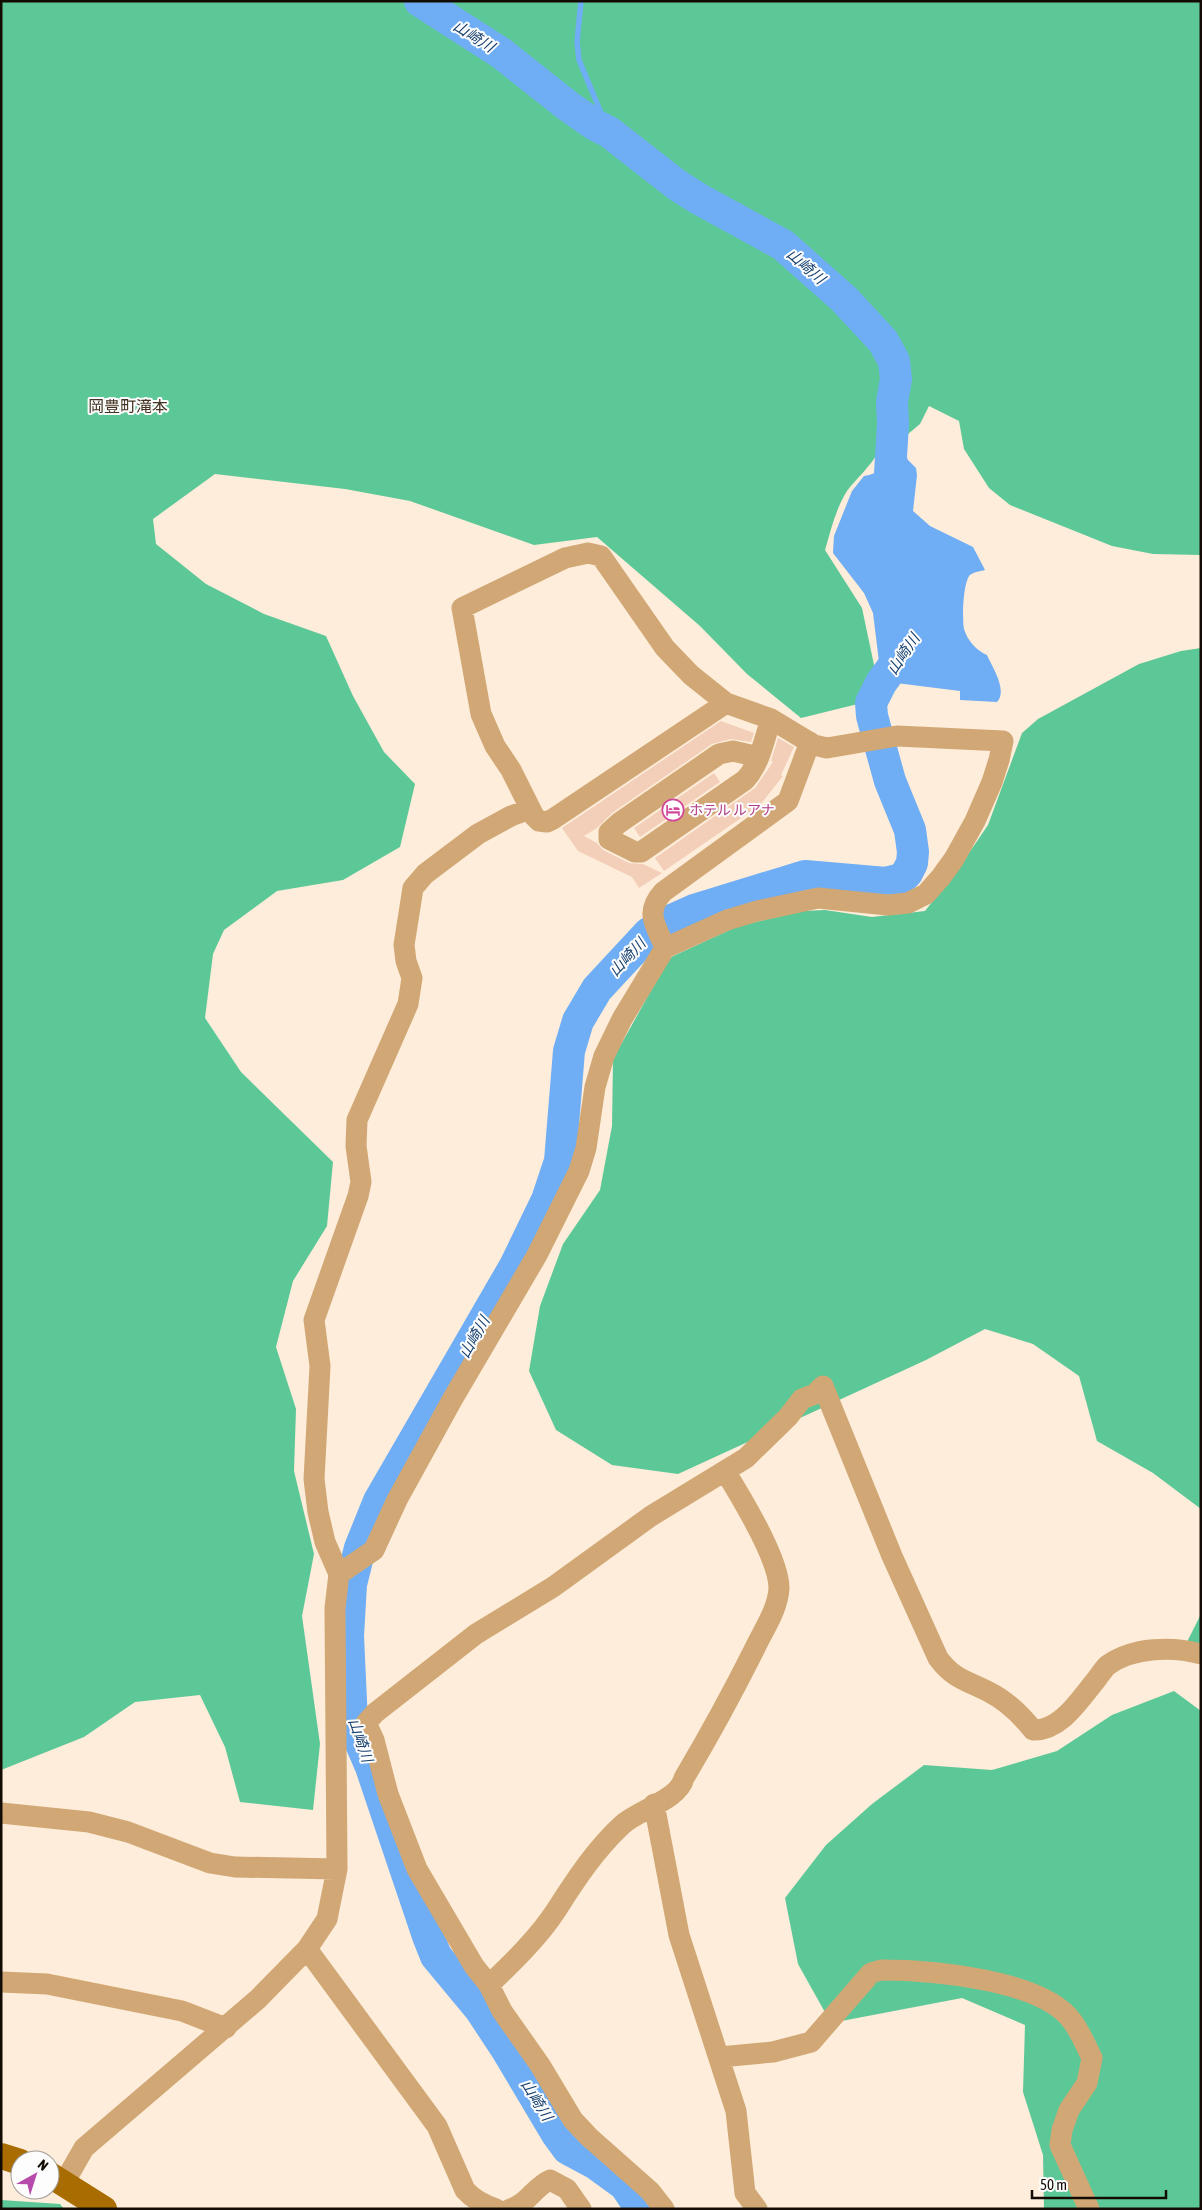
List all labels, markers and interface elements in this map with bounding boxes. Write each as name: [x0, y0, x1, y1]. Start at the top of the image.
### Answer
water label: 山崎川: [450, 17, 499, 56]
water label: 山崎川: [783, 245, 830, 288]
district label: 岡豊町滝本: [88, 397, 168, 415]
water label: 山崎川: [883, 629, 924, 677]
hotel icon: ホテル ルアナ: [661, 798, 685, 822]
place label: ホテル ルアナ: [689, 802, 775, 818]
water label: 山崎川: [605, 933, 650, 979]
water label: 山崎川: [455, 1312, 494, 1361]
water label: 山崎川: [346, 1716, 377, 1766]
water label: 山崎川: [518, 2076, 557, 2125]
north arrow: [10, 2150, 60, 2200]
text: N: [35, 2156, 51, 2174]
scale bar: [1032, 2168, 1166, 2200]
text: 50 m: [1040, 2176, 1067, 2193]

